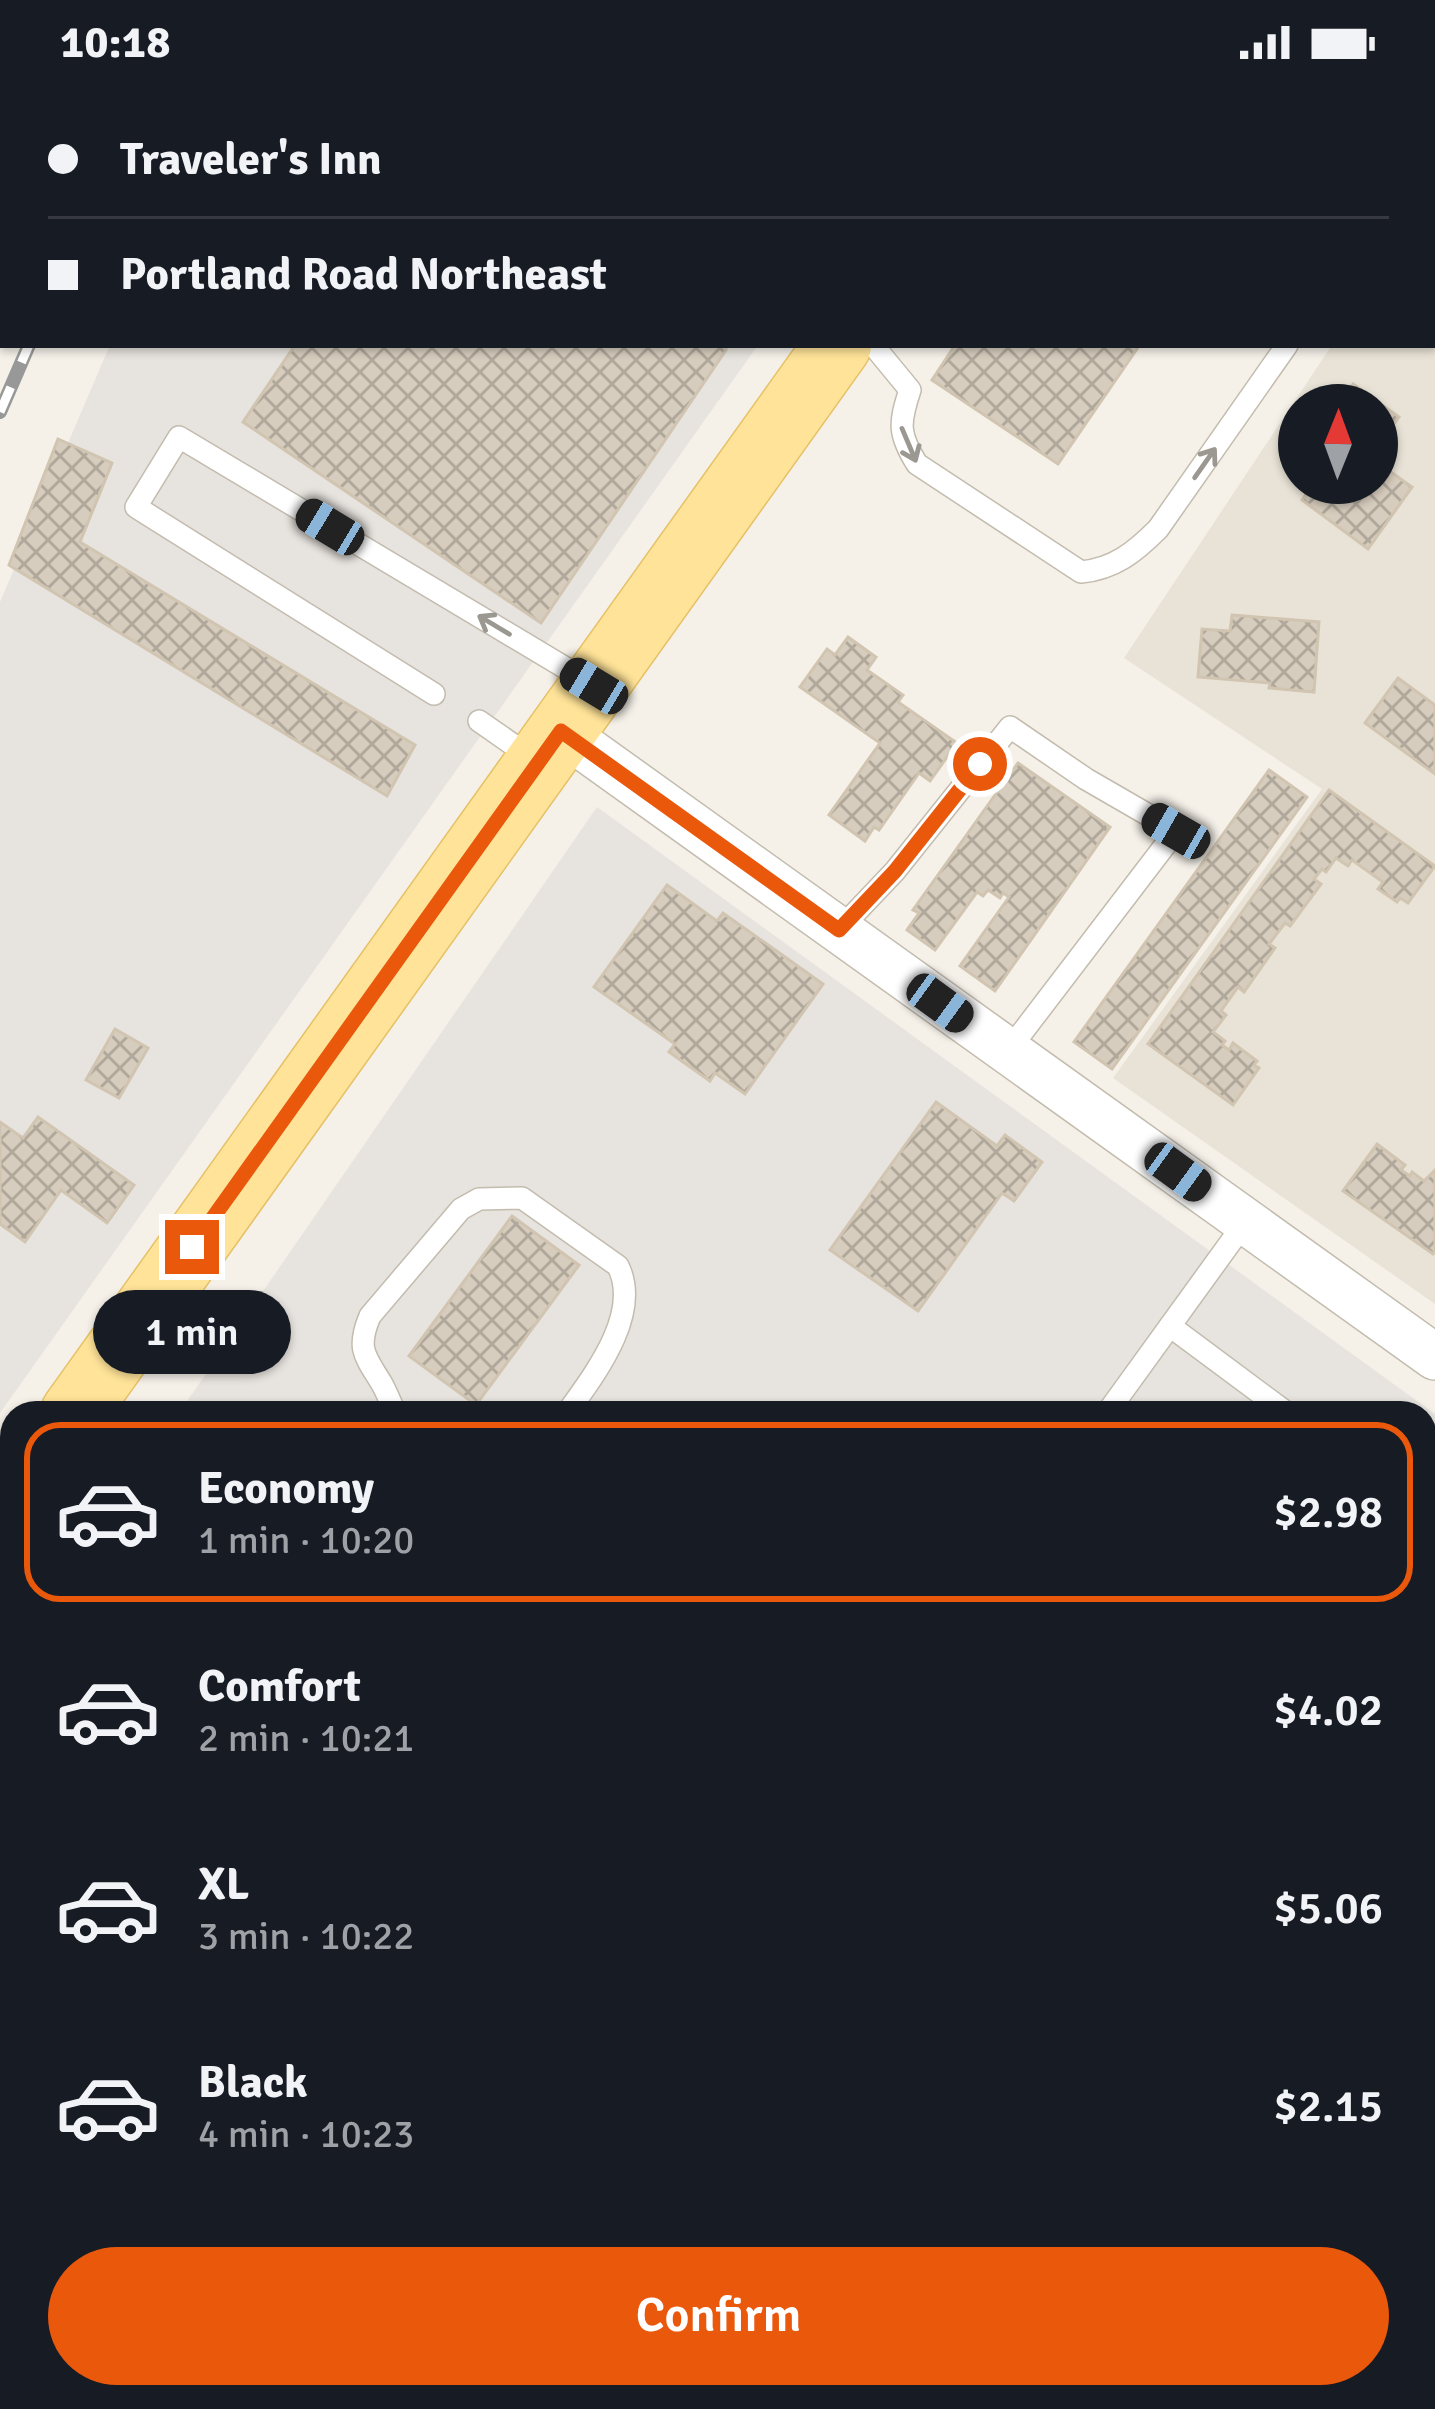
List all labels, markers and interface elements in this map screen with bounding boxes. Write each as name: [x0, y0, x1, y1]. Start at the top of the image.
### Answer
text: 10:18: [60, 15, 170, 70]
text: Traveler's Inn: [120, 132, 382, 187]
text: Portland Road Northeast: [120, 247, 607, 302]
north arrow: [1278, 384, 1398, 504]
map controls: [1278, 384, 1398, 504]
one-way arrow: [900, 426, 921, 463]
one-way arrow: [1192, 446, 1217, 480]
car: [290, 493, 370, 561]
one-way arrow: [477, 613, 512, 637]
car: [554, 652, 634, 720]
route start: [953, 737, 1007, 791]
car: [1136, 797, 1216, 865]
car: [900, 967, 980, 1039]
car: [1138, 1136, 1218, 1208]
route end: [165, 1220, 219, 1274]
callout: 1 min: [93, 1289, 291, 1373]
text: 1 min: [145, 1308, 239, 1356]
icon: car: [54, 1458, 162, 1566]
text: Economy: [198, 1461, 374, 1516]
text: $2.98: [1273, 1485, 1383, 1540]
text: 1 min · 10:20: [198, 1516, 414, 1564]
icon: car: [54, 1656, 162, 1764]
text: Comfort: [198, 1659, 361, 1714]
text: $4.02: [1273, 1683, 1383, 1738]
text: 2 min · 10:21: [198, 1714, 414, 1762]
icon: car: [54, 1854, 162, 1962]
text: XL: [198, 1857, 249, 1912]
text: $5.06: [1273, 1881, 1383, 1936]
text: 3 min · 10:22: [198, 1912, 414, 1960]
icon: car: [54, 2052, 162, 2160]
text: Black: [198, 2055, 308, 2110]
text: $2.15: [1273, 2079, 1383, 2134]
text: 4 min · 10:23: [198, 2110, 414, 2158]
button: Confirm: [48, 2247, 1389, 2385]

